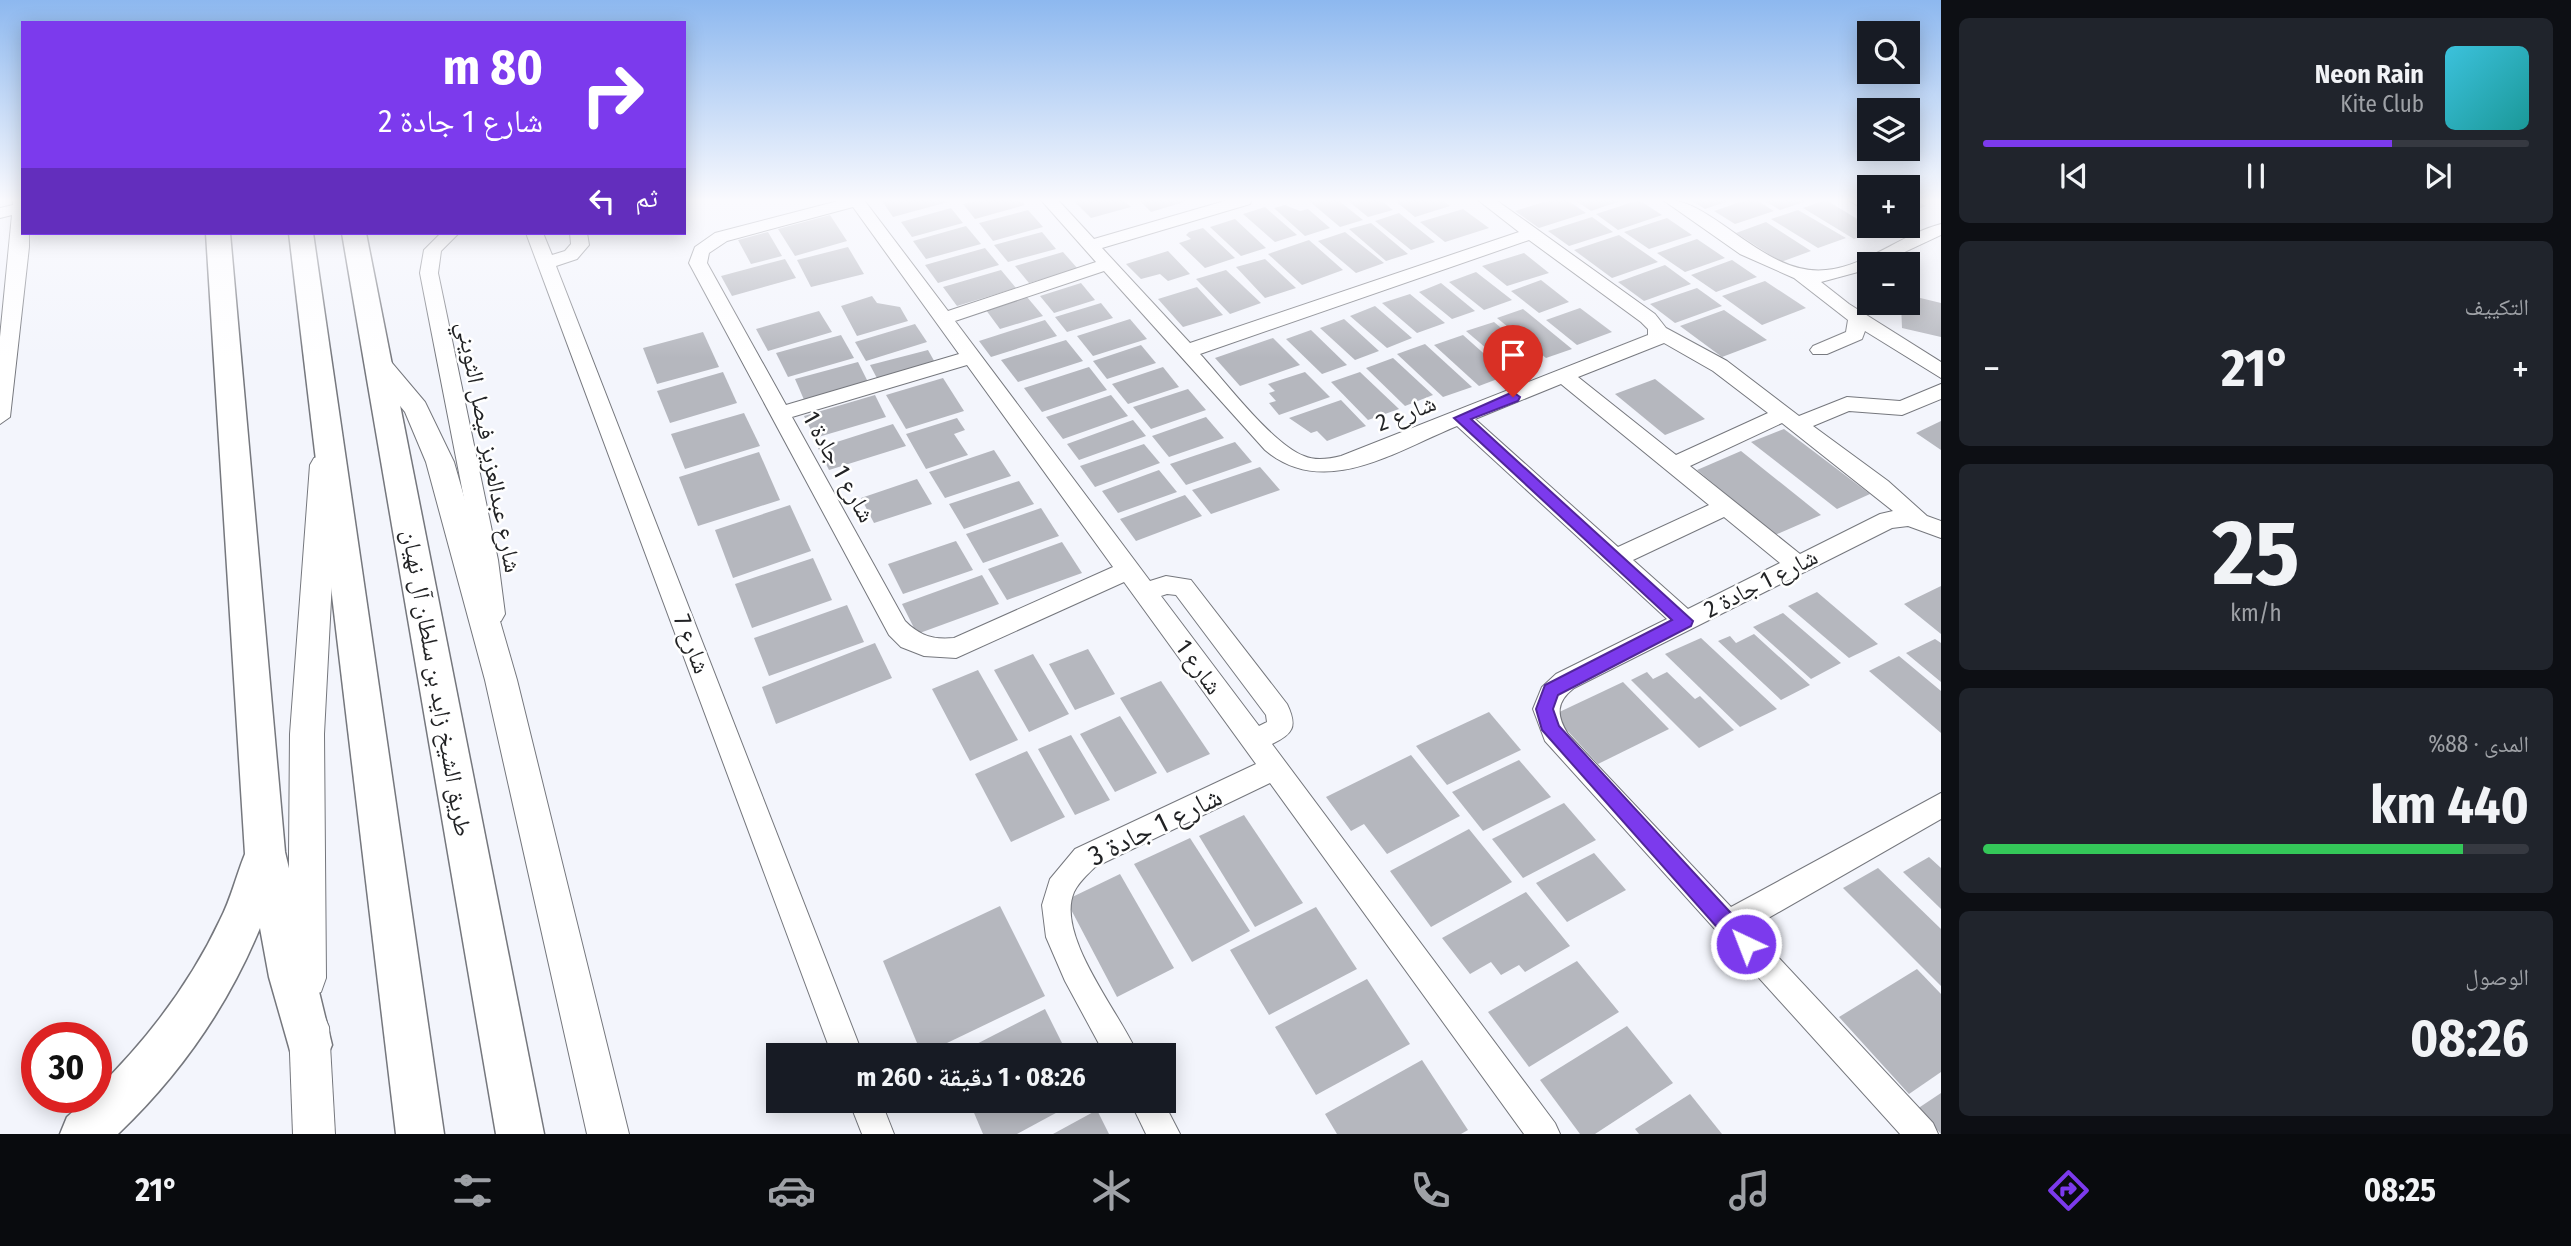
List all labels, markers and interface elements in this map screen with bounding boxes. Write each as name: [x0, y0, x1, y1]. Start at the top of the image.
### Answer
map controls: [1857, 21, 1920, 315]
button: search: [1857, 21, 1920, 84]
text: 80 m: [443, 38, 543, 97]
icon: right: [567, 49, 658, 140]
text: Neon Rain: [2315, 59, 2424, 90]
text: Kite Club: [2340, 90, 2424, 118]
button: layers: [1857, 98, 1920, 161]
text: شارع 1 جادة 2: [378, 102, 543, 140]
icon: previous: [2055, 157, 2093, 195]
icon: pause: [2237, 157, 2275, 195]
icon: next: [2419, 157, 2457, 195]
button: +: [1857, 175, 1920, 238]
icon: left: [583, 182, 621, 220]
text: ثم: [635, 183, 658, 214]
button: −: [1857, 252, 1920, 315]
text: التكييف: [2464, 293, 2529, 321]
street label: شارع عبدالعزيز فيصل الثويني: [446, 319, 527, 576]
pin: [1483, 325, 1543, 397]
icon: arrive: [1494, 336, 1532, 374]
text: 21°: [2221, 337, 2291, 400]
text: −: [1983, 346, 2000, 392]
text: +: [2512, 346, 2529, 392]
street label: شارع 2: [1372, 389, 1440, 438]
street label: شارع 1 جادة 1: [796, 407, 881, 528]
text: 25: [2213, 499, 2299, 608]
street label: طريق الشيخ زايد بن سلطان آل نهيان: [395, 527, 478, 839]
street label: شارع 1 جادة 2: [1700, 542, 1823, 624]
text: km/h: [2230, 599, 2282, 627]
street label: شارع 7: [667, 611, 716, 678]
street label: شارع 1: [1169, 634, 1228, 700]
text: المدى · 88%: [2428, 730, 2529, 758]
text: 440 km: [2370, 774, 2529, 837]
street label: شارع 1 جادة 3: [1083, 780, 1228, 873]
position arrow: [1709, 907, 1783, 981]
text: الوصول: [2465, 963, 2529, 991]
text: 08:26: [2410, 1007, 2529, 1070]
speed limit sign: 30: [21, 1022, 112, 1113]
text: 08:26 · 1 دقيقة · 260 m: [856, 1062, 1086, 1093]
icon: filters: [448, 1166, 497, 1215]
icon: car: [767, 1166, 816, 1215]
icon: climate: [1087, 1166, 1136, 1215]
icon: phone: [1406, 1166, 1455, 1215]
icon: music: [1725, 1166, 1774, 1215]
icon: directions: [2044, 1166, 2093, 1215]
text: 21°: [135, 1171, 178, 1209]
text: 08:25: [2364, 1171, 2436, 1209]

